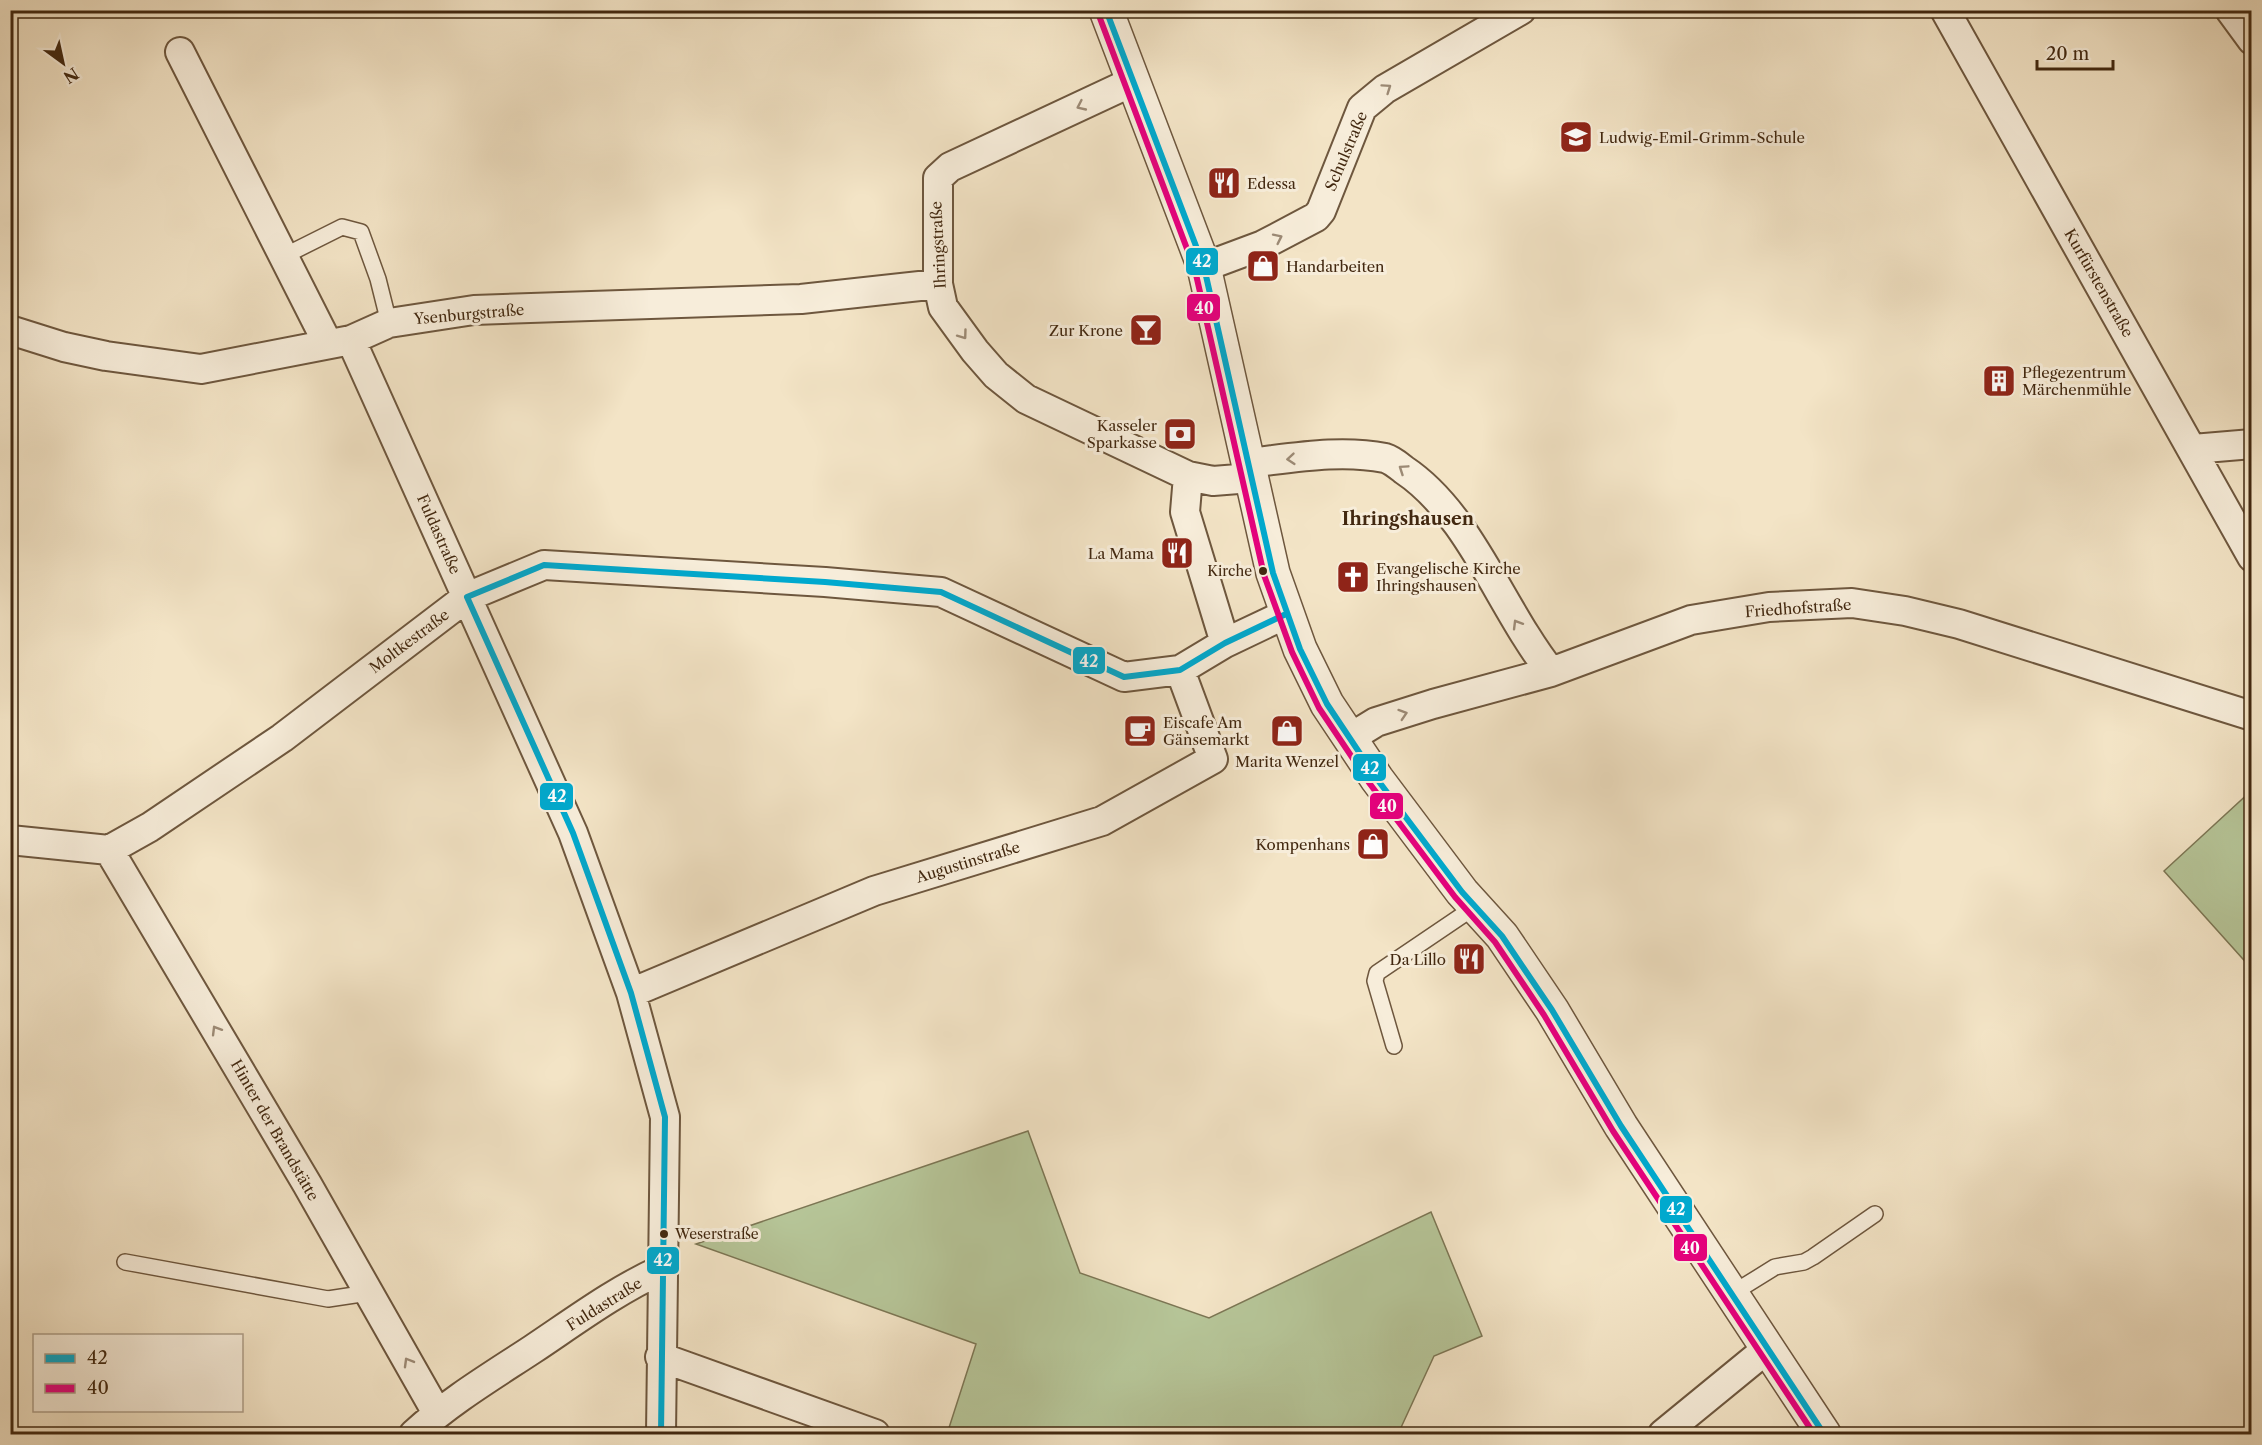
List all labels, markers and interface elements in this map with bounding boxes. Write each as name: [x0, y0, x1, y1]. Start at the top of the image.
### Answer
north arrow: [33, 33, 93, 93]
scale bar: [2037, 33, 2114, 71]
text: 20 m: [2046, 43, 2090, 65]
text: N: [60, 63, 82, 88]
one-way arrow: [1381, 84, 1392, 95]
one-way arrow: [1077, 98, 1088, 110]
street label: Schulstraße: [1321, 108, 1371, 194]
school or university icon: Ludwig-Emil-Grimm-Schule: [1558, 119, 1594, 155]
place label: Ludwig-Emil-Grimm-Schule: [1599, 128, 1805, 147]
restaurant icon: Edessa: [1206, 165, 1242, 201]
place label: Edessa: [1247, 174, 1296, 193]
street label: Ihringstraße: [926, 201, 950, 289]
street label: Kurfürstenstraße: [2060, 225, 2138, 341]
one-way arrow: [1271, 234, 1282, 246]
line badge: 42: [1185, 247, 1219, 276]
shop icon: Handarbeiten: [1245, 248, 1281, 284]
text: 42: [1193, 251, 1211, 271]
place label: Handarbeiten: [1286, 257, 1385, 276]
line badge: 40: [1186, 293, 1221, 322]
text: 40: [1194, 298, 1214, 318]
street label: Ysenburgstraße: [412, 300, 525, 328]
bar icon: Zur Krone: [1128, 312, 1164, 348]
place label: Zur Krone: [1049, 321, 1123, 340]
one-way arrow: [956, 329, 967, 340]
building icon: Pflegezentrum Märchenmühle: [1981, 363, 2017, 399]
place label: Pflegezentrum Märchenmühle: [2022, 363, 2131, 399]
place label: Kasseler Sparkasse: [1087, 416, 1158, 452]
bank icon: Kasseler Sparkasse: [1162, 416, 1198, 452]
one-way arrow: [1286, 452, 1295, 465]
one-way arrow: [1399, 465, 1410, 476]
street label: Fuldastraße: [413, 491, 465, 577]
district label: Ihringshausen: [1342, 508, 1475, 530]
restaurant icon: La Mama: [1159, 535, 1195, 571]
place label: La Mama: [1088, 544, 1154, 563]
church icon: Evangelische Kirche Ihringshausen: [1335, 559, 1371, 595]
place label: Evangelische Kirche Ihringshausen: [1376, 559, 1521, 595]
place label: Kirche: [1207, 562, 1252, 580]
marker: Kirche: [1257, 565, 1269, 577]
street label: Friedhofstraße: [1744, 595, 1852, 621]
street label: Moltkestraße: [365, 605, 453, 677]
one-way arrow: [1513, 620, 1525, 630]
line badge: 42: [1072, 646, 1106, 675]
text: 42: [1080, 651, 1098, 671]
one-way arrow: [1397, 708, 1408, 721]
cafe icon: Eiscafe Am Gänsemarkt: [1122, 713, 1158, 749]
place label: Eiscafe Am Gänsemarkt: [1163, 713, 1250, 749]
shop icon: Marita Wenzel: [1269, 713, 1305, 749]
place label: Marita Wenzel: [1235, 752, 1339, 771]
line badge: 42: [1352, 753, 1387, 782]
text: 42: [1361, 758, 1379, 778]
line badge: 42: [539, 782, 574, 811]
text: 42: [548, 786, 566, 806]
line badge: 40: [1369, 792, 1404, 820]
text: 40: [1377, 796, 1397, 816]
shop icon: Kompenhans: [1355, 826, 1391, 862]
place label: Kompenhans: [1255, 835, 1350, 854]
street label: Augustinstraße: [913, 837, 1022, 887]
restaurant icon: Da Lillo: [1451, 941, 1487, 977]
place label: Da Lillo: [1390, 950, 1446, 969]
one-way arrow: [212, 1026, 223, 1036]
street label: Hinter der Brandstätte: [227, 1056, 323, 1204]
line badge: 42: [1659, 1195, 1693, 1224]
text: 42: [1667, 1199, 1685, 1219]
place label: Weserstraße: [674, 1225, 759, 1243]
marker: Weserstraße: [658, 1228, 670, 1240]
line badge: 40: [1673, 1233, 1708, 1262]
text: 40: [1680, 1238, 1700, 1258]
line badge: 42: [646, 1246, 680, 1275]
text: 42: [654, 1250, 672, 1270]
street label: Fuldastraße: [563, 1273, 645, 1335]
legend: [33, 1334, 243, 1412]
text: 42: [87, 1347, 108, 1369]
one-way arrow: [404, 1358, 416, 1368]
text: 40: [87, 1377, 109, 1399]

